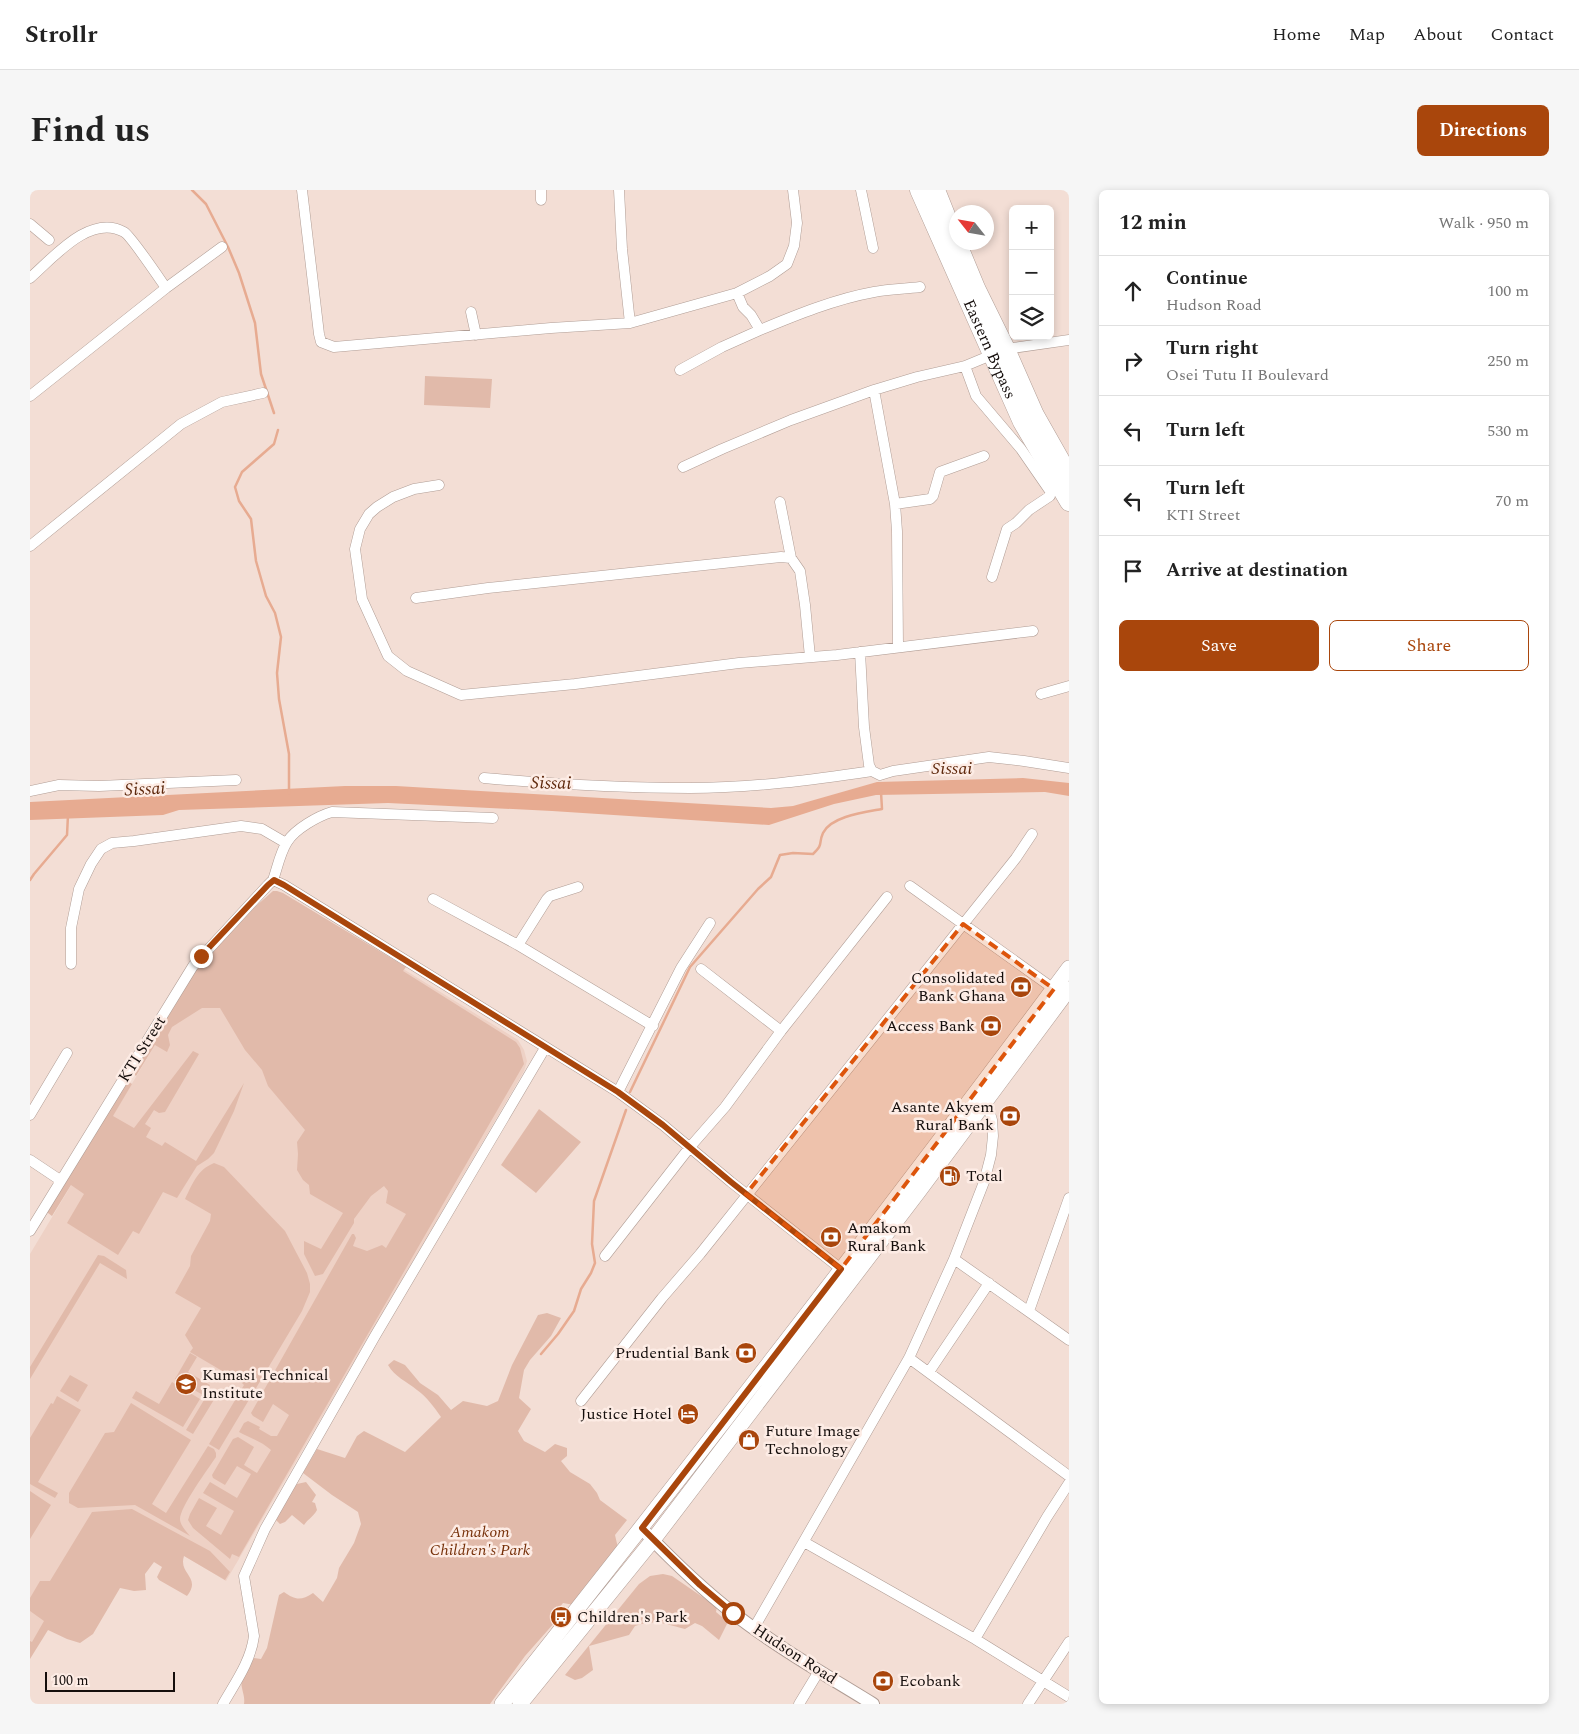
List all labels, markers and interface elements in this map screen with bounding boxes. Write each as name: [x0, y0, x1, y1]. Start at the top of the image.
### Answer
text: Strollr: [25, 17, 97, 53]
text: Home: [1272, 21, 1321, 48]
text: Map: [1349, 21, 1385, 48]
text: About: [1413, 21, 1463, 48]
text: Contact: [1491, 21, 1554, 48]
text: Find us: [30, 104, 150, 157]
button: Directions: [1417, 105, 1549, 156]
north arrow: [949, 205, 994, 250]
map controls: [1009, 205, 1054, 340]
button: +: [1009, 205, 1054, 250]
text: 12 min: [1119, 207, 1187, 239]
text: Walk · 950 m: [1438, 211, 1529, 235]
button: −: [1009, 250, 1054, 295]
text: Continue: [1166, 264, 1248, 293]
icon: ahead: [1119, 277, 1147, 305]
text: 100 m: [1487, 279, 1529, 303]
text: Hudson Road: [1166, 293, 1262, 317]
street label: Eastern Bypass: [957, 295, 1022, 403]
button: layers: [1009, 295, 1054, 340]
text: Turn right: [1166, 334, 1259, 363]
icon: right: [1119, 347, 1147, 375]
text: 250 m: [1487, 349, 1529, 373]
text: Osei Tutu II Boulevard: [1166, 363, 1329, 387]
text: Turn left: [1166, 416, 1245, 445]
icon: left: [1119, 417, 1147, 445]
text: 530 m: [1487, 419, 1529, 443]
text: Turn left: [1166, 474, 1245, 503]
icon: left: [1119, 487, 1147, 515]
text: 70 m: [1495, 489, 1529, 513]
text: KTI Street: [1166, 503, 1240, 527]
text: Arrive at destination: [1166, 556, 1348, 585]
icon: arrive: [1119, 557, 1147, 585]
button: Save: [1119, 620, 1319, 671]
button: Share: [1329, 620, 1529, 671]
water label: Sissai: [931, 755, 973, 782]
water label: Sissai: [530, 769, 572, 797]
water label: Sissai: [124, 774, 166, 804]
route end: [190, 945, 213, 968]
place label: Consolidated Bank Ghana: [911, 966, 1005, 1008]
bank icon: Consolidated Bank Ghana: [1009, 975, 1033, 999]
street label: KTI Street: [112, 1011, 172, 1087]
place label: Access Bank: [886, 1014, 975, 1038]
bank icon: Access Bank: [979, 1014, 1003, 1038]
place label: Asante Akyem Rural Bank: [891, 1095, 994, 1137]
bank icon: Asante Akyem Rural Bank: [998, 1104, 1022, 1128]
fuel station icon: Total: [938, 1164, 962, 1188]
place label: Total: [966, 1164, 1003, 1188]
place label: Amakom Rural Bank: [847, 1216, 926, 1258]
bank icon: Amakom Rural Bank: [819, 1225, 843, 1249]
place label: Prudential Bank: [615, 1341, 730, 1365]
bank icon: Prudential Bank: [734, 1341, 758, 1365]
place label: Kumasi Technical Institute: [202, 1363, 328, 1405]
school or university icon: Kumasi Technical Institute: [174, 1372, 198, 1396]
place label: Justice Hotel: [580, 1402, 672, 1426]
hotel icon: Justice Hotel: [676, 1402, 700, 1426]
place label: Future Image Technology: [765, 1419, 860, 1461]
shop icon: Future Image Technology: [737, 1428, 761, 1452]
park label: Amakom Children's Park: [430, 1520, 531, 1562]
route start: [722, 1602, 745, 1625]
bus stop icon: Children's Park: [549, 1605, 573, 1629]
place label: Children's Park: [577, 1605, 688, 1629]
street label: Hudson Road: [748, 1618, 842, 1690]
scale bar: [45, 1669, 175, 1692]
bank icon: Ecobank: [871, 1669, 895, 1693]
place label: Ecobank: [899, 1669, 961, 1693]
text: 100 m: [52, 1670, 89, 1691]

